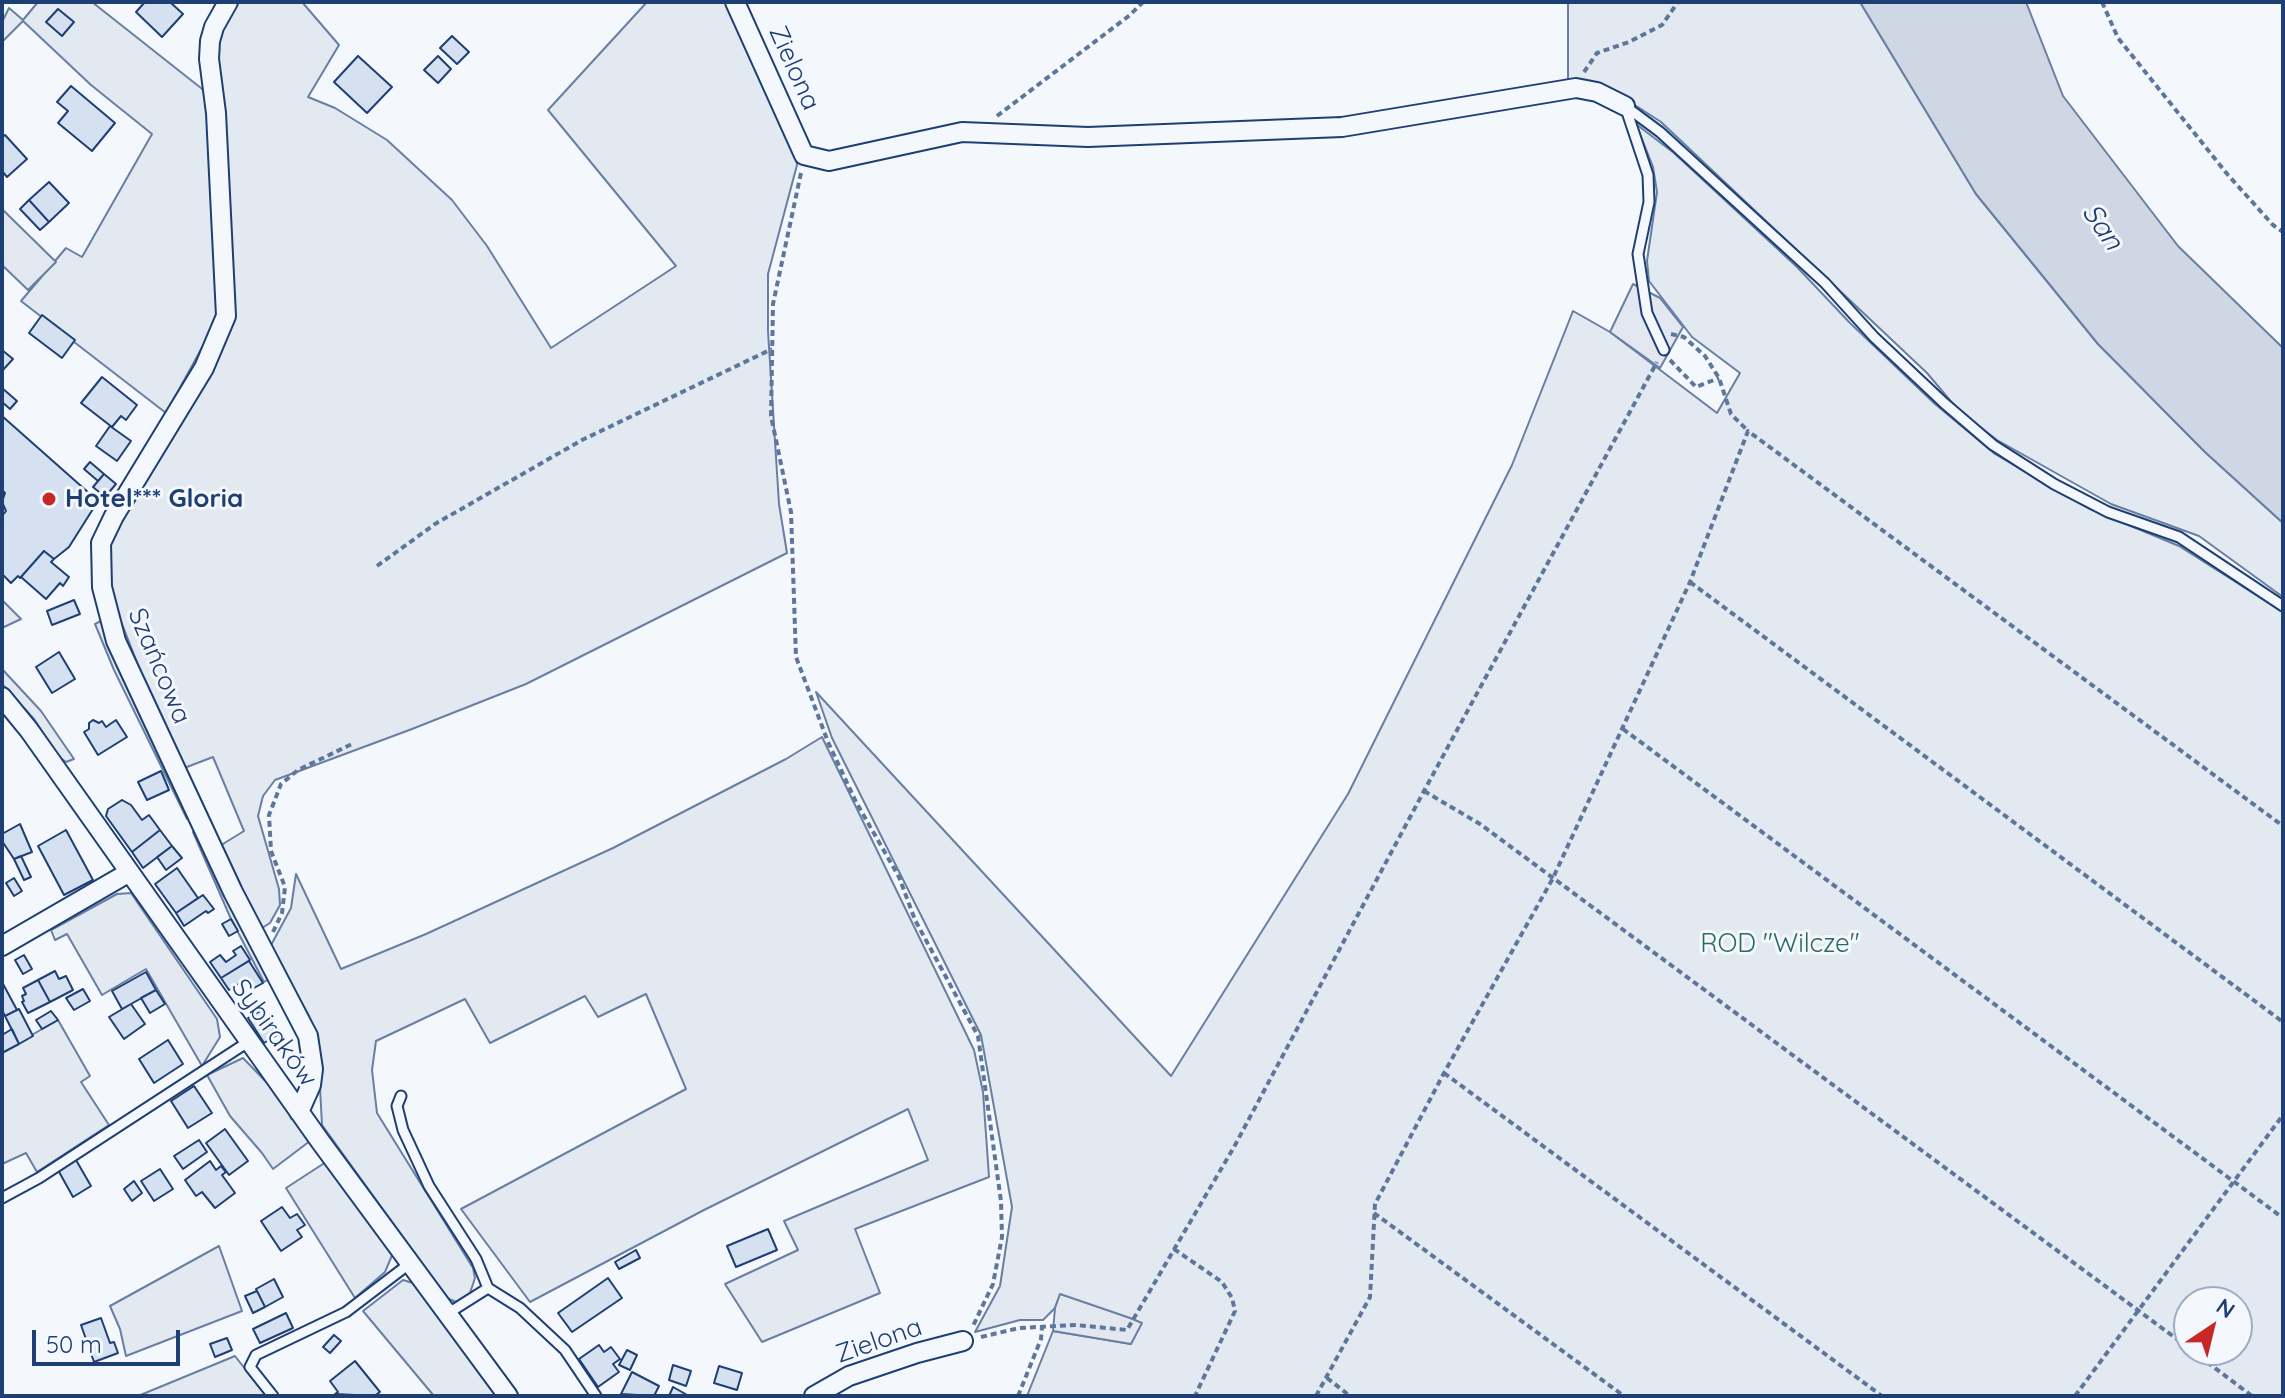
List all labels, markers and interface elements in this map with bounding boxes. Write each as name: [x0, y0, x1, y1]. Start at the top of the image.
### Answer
street label: Zielona: [762, 21, 826, 115]
water label: San: [2074, 197, 2130, 257]
place label: Hotel*** Gloria: [65, 483, 243, 515]
marker: Hotel*** Gloria: [40, 490, 58, 508]
street label: Szańcowa: [121, 604, 197, 728]
park label: ROD "Wilcze": [1700, 928, 1860, 960]
street label: Sybiraków: [225, 973, 323, 1093]
north arrow: [2173, 1286, 2253, 1366]
text: N: [2211, 1292, 2240, 1324]
street label: Zielona: [832, 1312, 926, 1370]
scale bar: [36, 1314, 184, 1364]
text: 50 m: [46, 1329, 102, 1359]

